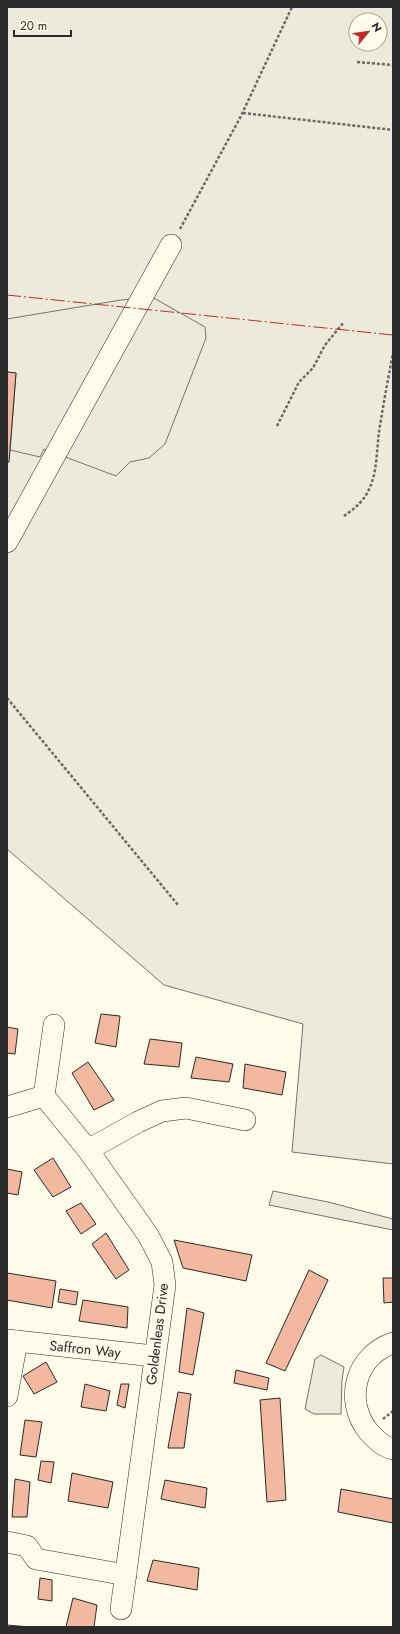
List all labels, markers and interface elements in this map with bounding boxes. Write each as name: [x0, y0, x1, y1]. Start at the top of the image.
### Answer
scale bar: [14, 12, 71, 38]
north arrow: [348, 12, 388, 52]
text: 20 m: [20, 17, 47, 35]
text: N: [368, 19, 386, 35]
street label: Goldenleas Drive: [141, 1282, 173, 1386]
street label: Saffron Way: [48, 1335, 122, 1363]

